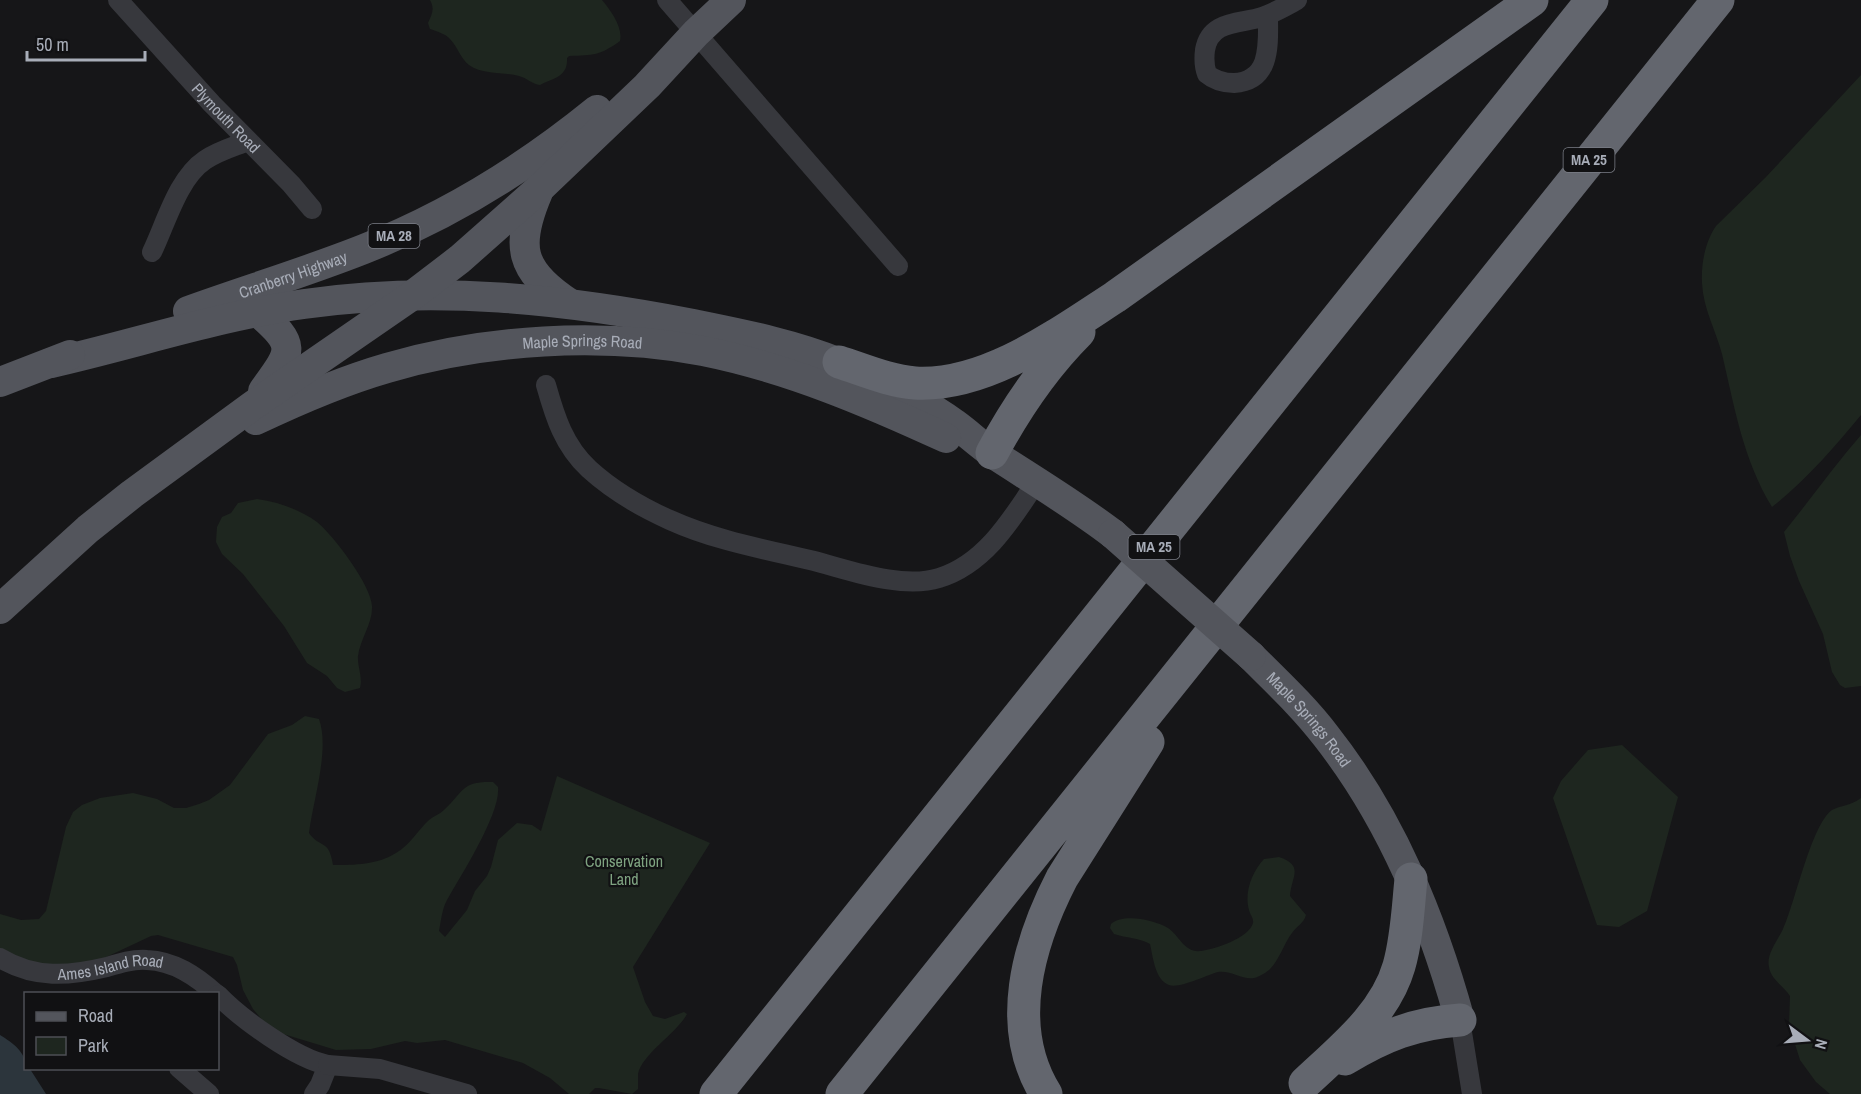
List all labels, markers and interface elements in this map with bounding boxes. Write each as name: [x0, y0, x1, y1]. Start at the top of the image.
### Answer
scale bar: [27, 24, 146, 62]
text: 50 m: [36, 32, 69, 57]
street label: Plymouth Road: [187, 78, 265, 158]
road number: MA 25: [1564, 148, 1614, 172]
road number: MA 28: [368, 224, 420, 248]
street label: Cranberry Highway: [236, 245, 350, 304]
street label: Maple Springs Road: [522, 329, 643, 354]
road number: MA 25: [1128, 535, 1180, 559]
street label: Maple Springs Road: [1262, 667, 1356, 771]
park label: Conservation Land: [585, 850, 663, 890]
street label: Ames Island Road: [56, 949, 165, 985]
legend: [24, 992, 219, 1070]
text: Road: [78, 1003, 113, 1028]
north arrow: [1777, 1010, 1837, 1070]
text: Park: [78, 1033, 109, 1058]
text: N: [1810, 1037, 1833, 1052]

